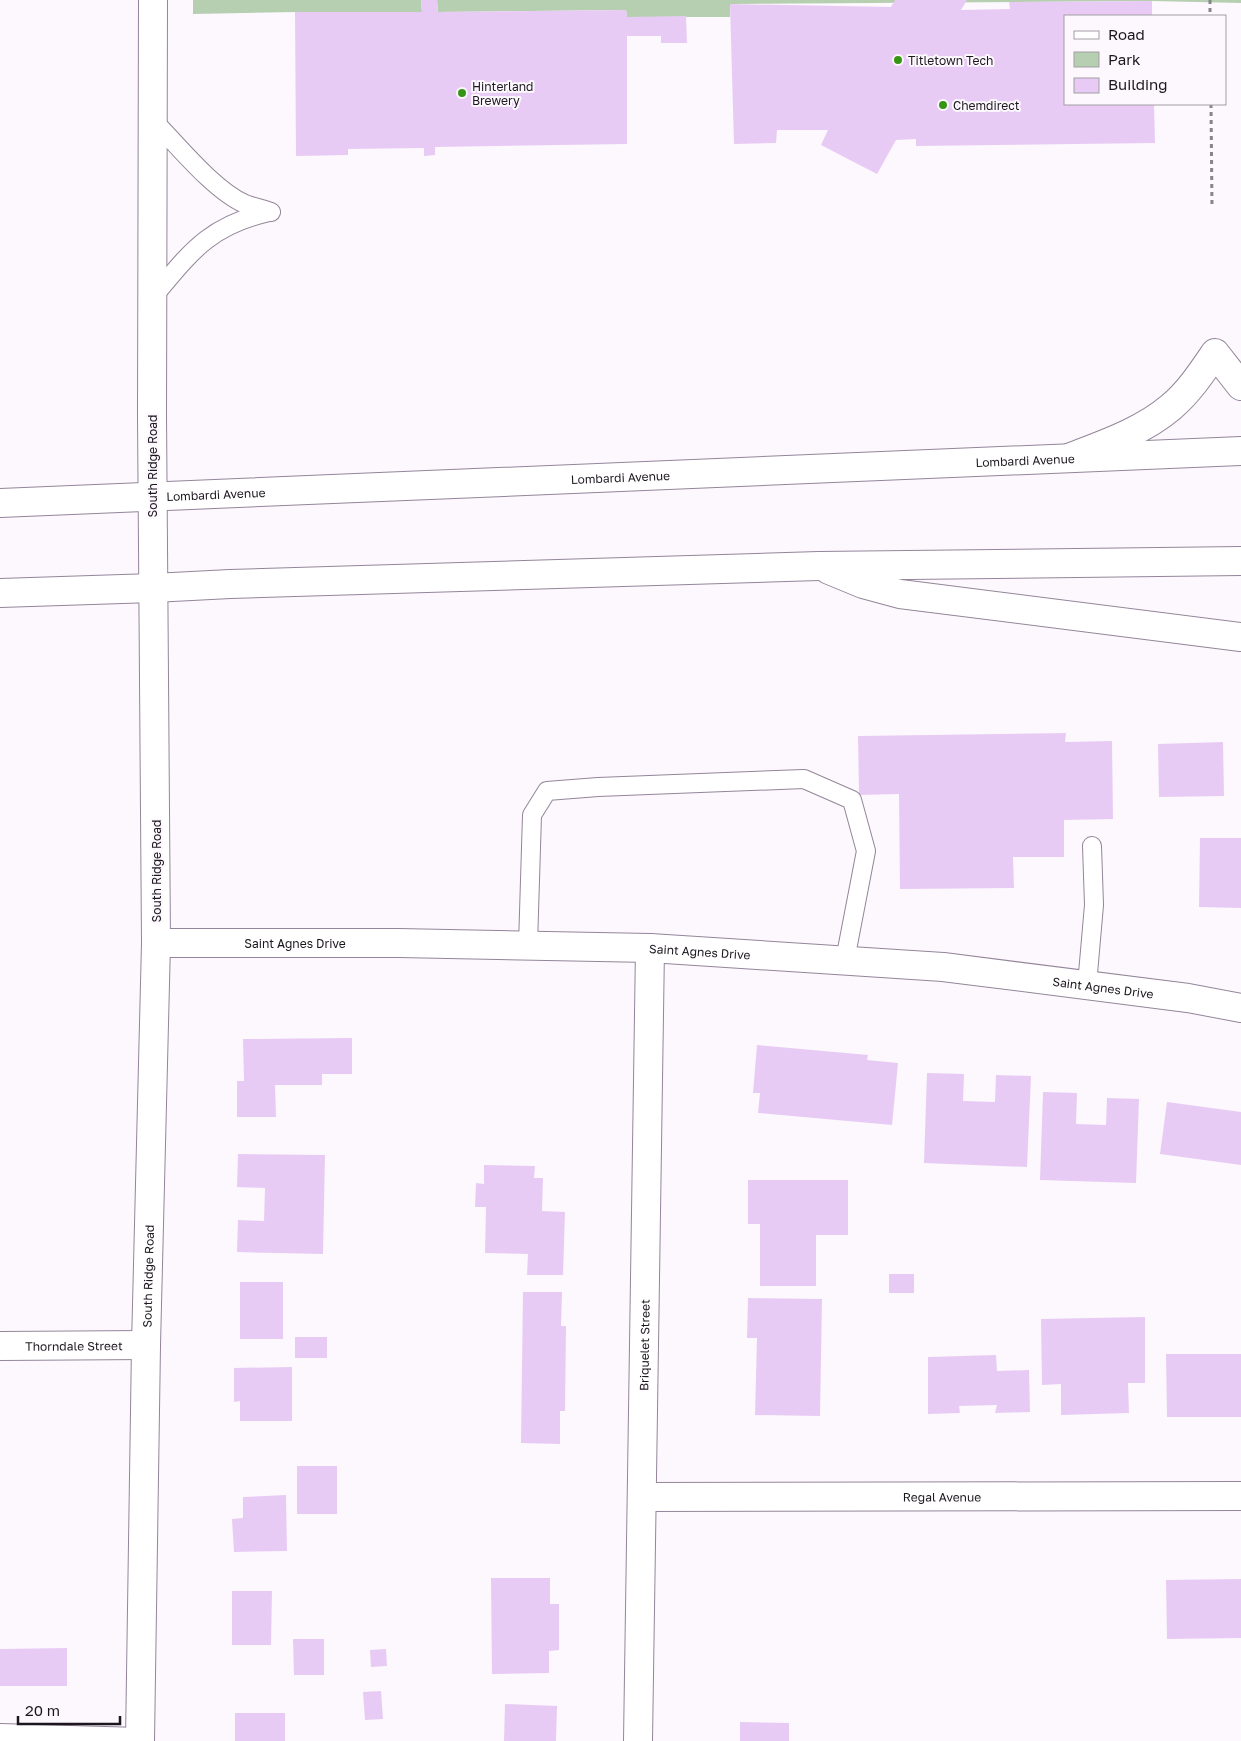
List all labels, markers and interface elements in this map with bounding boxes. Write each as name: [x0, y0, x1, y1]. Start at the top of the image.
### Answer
legend: [1064, 15, 1226, 105]
text: Road: [1108, 25, 1145, 43]
text: Park: [1108, 50, 1141, 68]
place label: Titletown Tech: [908, 53, 993, 68]
marker: Titletown Tech: [892, 54, 904, 66]
text: Building: [1108, 75, 1168, 93]
place label: Hinterland Brewery: [472, 79, 533, 108]
marker: Hinterland Brewery: [456, 87, 468, 99]
place label: Chemdirect: [953, 98, 1020, 113]
marker: Chemdirect: [937, 99, 949, 111]
street label: South Ridge Road: [145, 415, 160, 517]
street label: Lombardi Avenue: [975, 450, 1075, 470]
street label: Lombardi Avenue: [571, 467, 670, 487]
street label: Lombardi Avenue: [166, 484, 266, 504]
street label: South Ridge Road: [149, 820, 164, 922]
street label: Saint Agnes Drive: [244, 936, 346, 951]
street label: Saint Agnes Drive: [649, 940, 751, 962]
street label: Saint Agnes Drive: [1052, 973, 1154, 1001]
street label: South Ridge Road: [139, 1224, 156, 1328]
street label: Briquelet Street: [636, 1299, 652, 1391]
street label: Thorndale Street: [25, 1338, 123, 1353]
street label: Regal Avenue: [903, 1489, 981, 1504]
scale bar: [18, 1694, 120, 1726]
text: 20 m: [25, 1701, 60, 1719]

